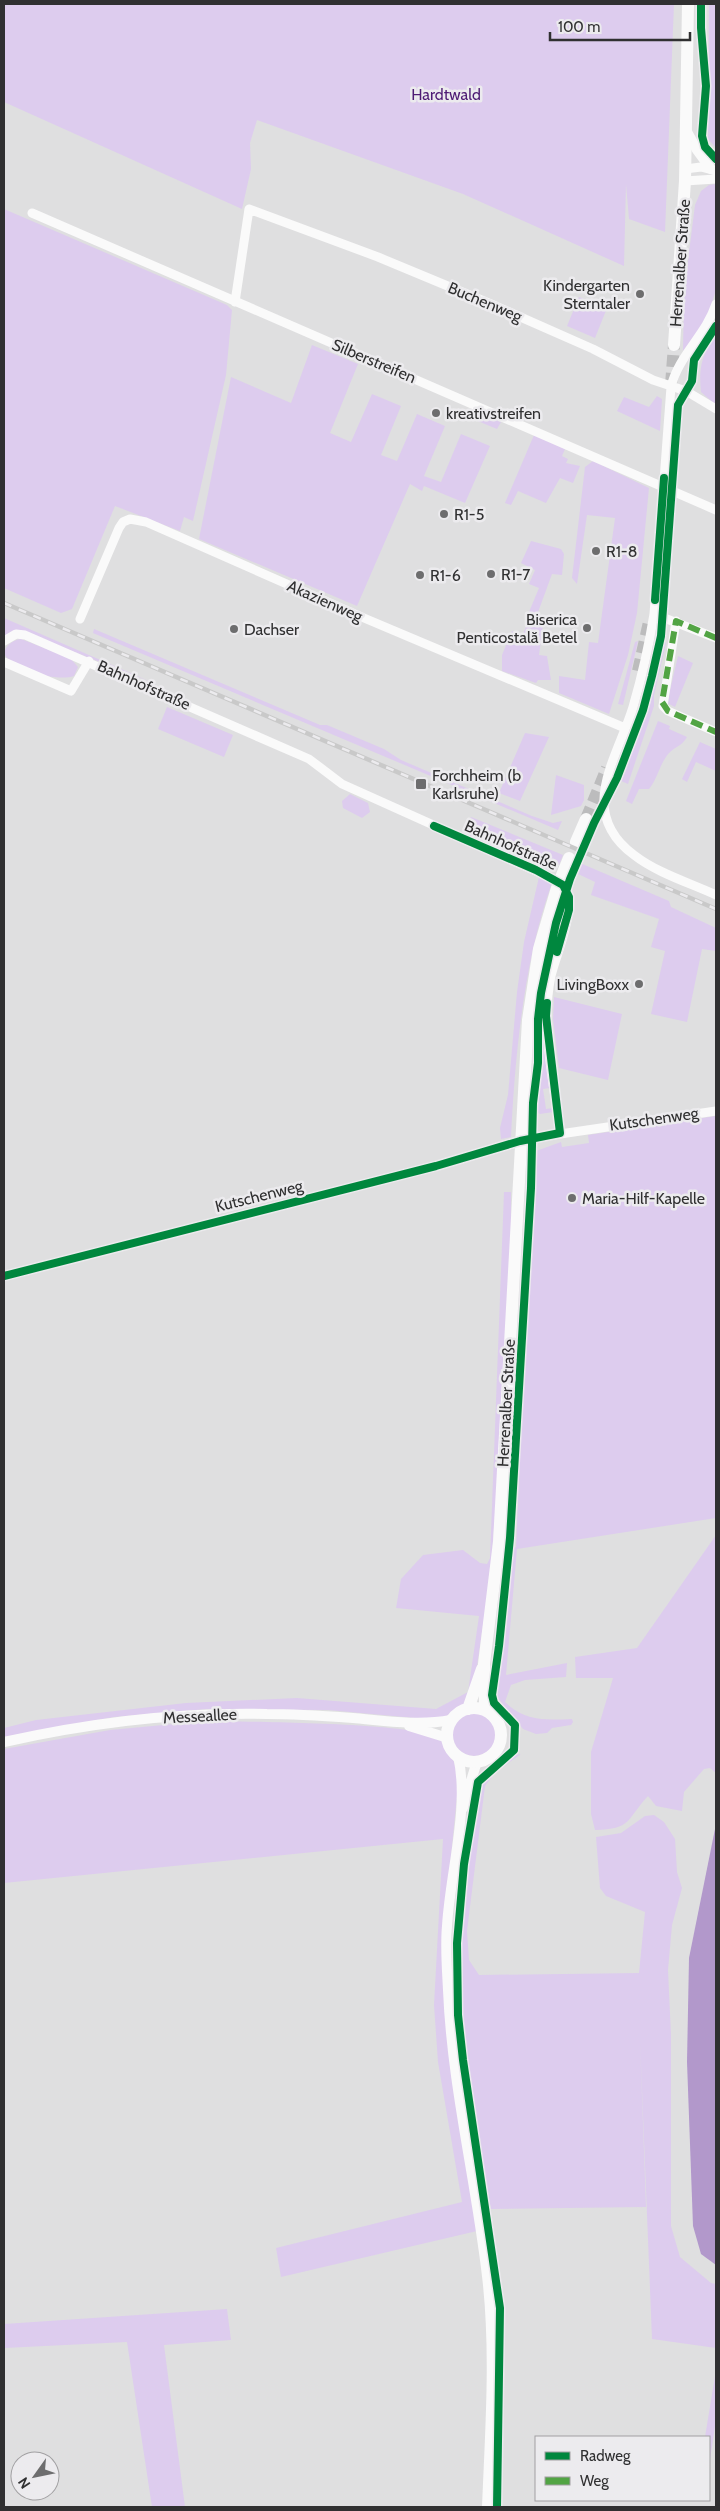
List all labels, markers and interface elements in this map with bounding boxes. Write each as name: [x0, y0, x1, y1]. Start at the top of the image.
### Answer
scale bar: [550, 10, 690, 42]
text: 100 m: [558, 18, 600, 36]
park label: Hardtwald: [411, 85, 481, 104]
street label: Herrenalber Straße: [666, 199, 694, 327]
place label: Kindergarten Sterntaler: [543, 276, 631, 313]
street label: Buchenweg: [445, 278, 526, 326]
marker: Kindergarten Sterntaler: [634, 288, 646, 300]
street label: Silberstreifen: [329, 335, 419, 387]
place label: kreativstreifen: [446, 404, 541, 423]
marker: kreativstreifen: [430, 407, 442, 419]
place label: R1-5: [454, 505, 484, 524]
marker: R1-5: [438, 508, 450, 520]
place label: R1-8: [606, 542, 637, 561]
marker: R1-8: [590, 545, 602, 557]
place label: R1-7: [501, 565, 530, 584]
place label: R1-6: [430, 566, 461, 585]
marker: R1-7: [485, 568, 497, 580]
marker: R1-6: [414, 569, 426, 581]
street label: Akazienweg: [284, 576, 366, 626]
place label: Biserica Penticostală Betel: [457, 610, 577, 647]
place label: Dachser: [244, 620, 300, 639]
marker: Biserica Penticostală Betel: [581, 622, 593, 634]
marker: Dachser: [228, 623, 240, 635]
street label: Bahnhofstraße: [95, 656, 193, 714]
place label: Forchheim (b Karlsruhe): [432, 766, 521, 803]
marker: Forchheim (b Karlsruhe): [414, 777, 428, 791]
street label: Bahnhofstraße: [462, 816, 560, 874]
place label: LivingBoxx: [556, 975, 629, 994]
marker: LivingBoxx: [633, 978, 645, 990]
street label: Kutschenweg: [608, 1103, 701, 1135]
street label: Kutschenweg: [213, 1176, 306, 1216]
place label: Maria-Hilf-Kapelle: [582, 1189, 705, 1208]
marker: Maria-Hilf-Kapelle: [566, 1192, 578, 1204]
street label: Herrenalber Straße: [493, 1339, 519, 1467]
street label: Messeallee: [163, 1705, 237, 1727]
legend: [535, 2436, 710, 2501]
text: Radweg: [580, 2447, 631, 2465]
north arrow: [10, 2451, 60, 2501]
text: Weg: [580, 2472, 609, 2490]
text: N: [14, 2474, 34, 2492]

